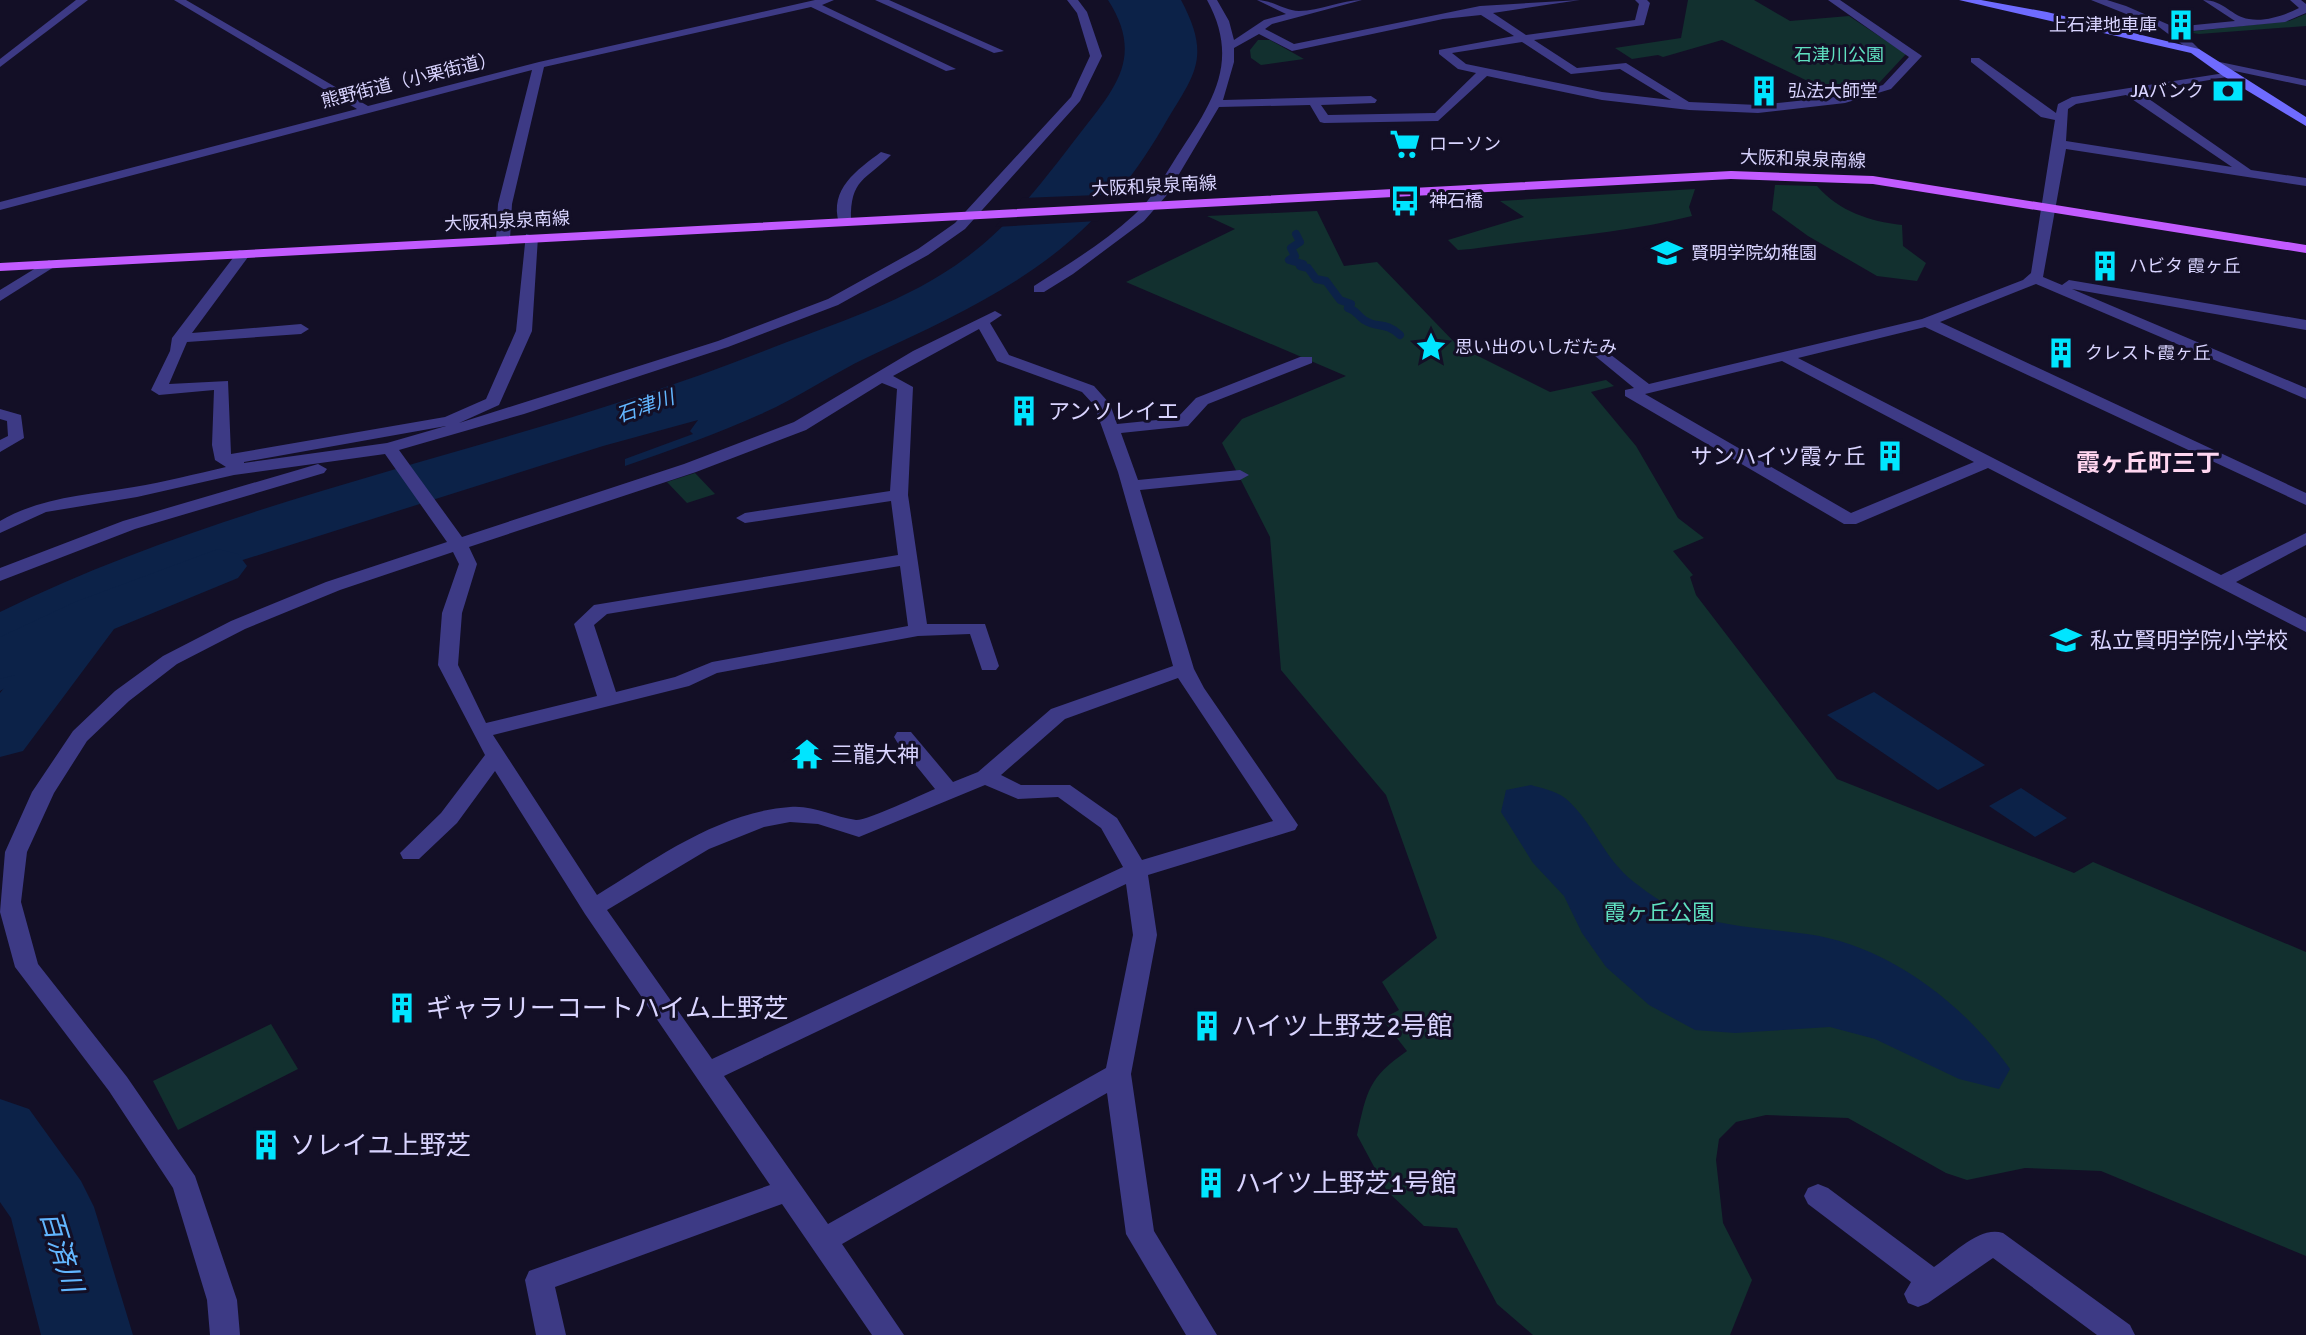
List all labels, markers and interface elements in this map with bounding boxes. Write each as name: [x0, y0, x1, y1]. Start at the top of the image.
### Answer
building icon: 上石津地車庫: [2164, 8, 2198, 42]
place label: 上石津地車庫: [2049, 14, 2157, 36]
park label: 石津川公園: [1794, 44, 1884, 66]
street label: 熊野街道（小栗街道）: [319, 48, 499, 112]
building icon: 弘法大師堂: [1747, 74, 1781, 108]
bank icon: JAバンク: [2211, 74, 2245, 108]
place label: 弘法大師堂: [1788, 80, 1878, 102]
place label: JAバンク: [2130, 80, 2204, 102]
supermarket icon: ローソン: [1388, 127, 1422, 161]
place label: ローソン: [1429, 133, 1501, 155]
street label: 大阪和泉泉南線: [1740, 146, 1866, 172]
street label: 大阪和泉泉南線: [1091, 172, 1217, 200]
bus stop icon: 神石橋: [1388, 184, 1422, 218]
place label: 神石橋: [1429, 190, 1483, 212]
street label: 大阪和泉泉南線: [444, 207, 570, 235]
school or university icon: 賢明学院幼稚園: [1650, 236, 1684, 270]
place label: 賢明学院幼稚園: [1691, 242, 1817, 264]
building icon: ハビタ 霞ヶ丘: [2088, 249, 2122, 283]
place label: ハビタ 霞ヶ丘: [2129, 255, 2241, 277]
place icon: 思い出のいしだたみ: [1414, 330, 1448, 364]
place label: 思い出のいしだたみ: [1455, 336, 1617, 358]
building icon: クレスト霞ヶ丘: [2044, 336, 2078, 370]
place label: クレスト霞ヶ丘: [2085, 342, 2211, 364]
water label: 石津川: [613, 384, 679, 428]
building icon: アンソレイエ: [1007, 394, 1041, 428]
place label: アンソレイエ: [1048, 398, 1179, 425]
building icon: サンハイツ霞ヶ丘: [1873, 439, 1907, 473]
place label: サンハイツ霞ヶ丘: [1690, 443, 1866, 470]
district label: 霞ヶ丘町三丁: [2076, 448, 2220, 478]
school or university icon: 私立賢明学院小学校: [2049, 623, 2083, 657]
place label: 私立賢明学院小学校: [2090, 627, 2288, 654]
temple icon: 三龍大神: [790, 737, 824, 771]
place label: 三龍大神: [831, 741, 919, 768]
park label: 霞ヶ丘公園: [1604, 899, 1714, 926]
building icon: ギャラリーコートハイム上野芝: [385, 991, 419, 1025]
place label: ギャラリーコートハイム上野芝: [426, 993, 789, 1025]
building icon: ハイツ上野芝2号館: [1190, 1009, 1224, 1043]
place label: ハイツ上野芝2号館: [1231, 1011, 1453, 1043]
building icon: ソレイユ上野芝: [249, 1128, 283, 1162]
place label: ソレイユ上野芝: [290, 1130, 471, 1162]
building icon: ハイツ上野芝1号館: [1194, 1166, 1228, 1200]
place label: ハイツ上野芝1号館: [1235, 1168, 1457, 1200]
water label: 百済川: [33, 1206, 90, 1299]

